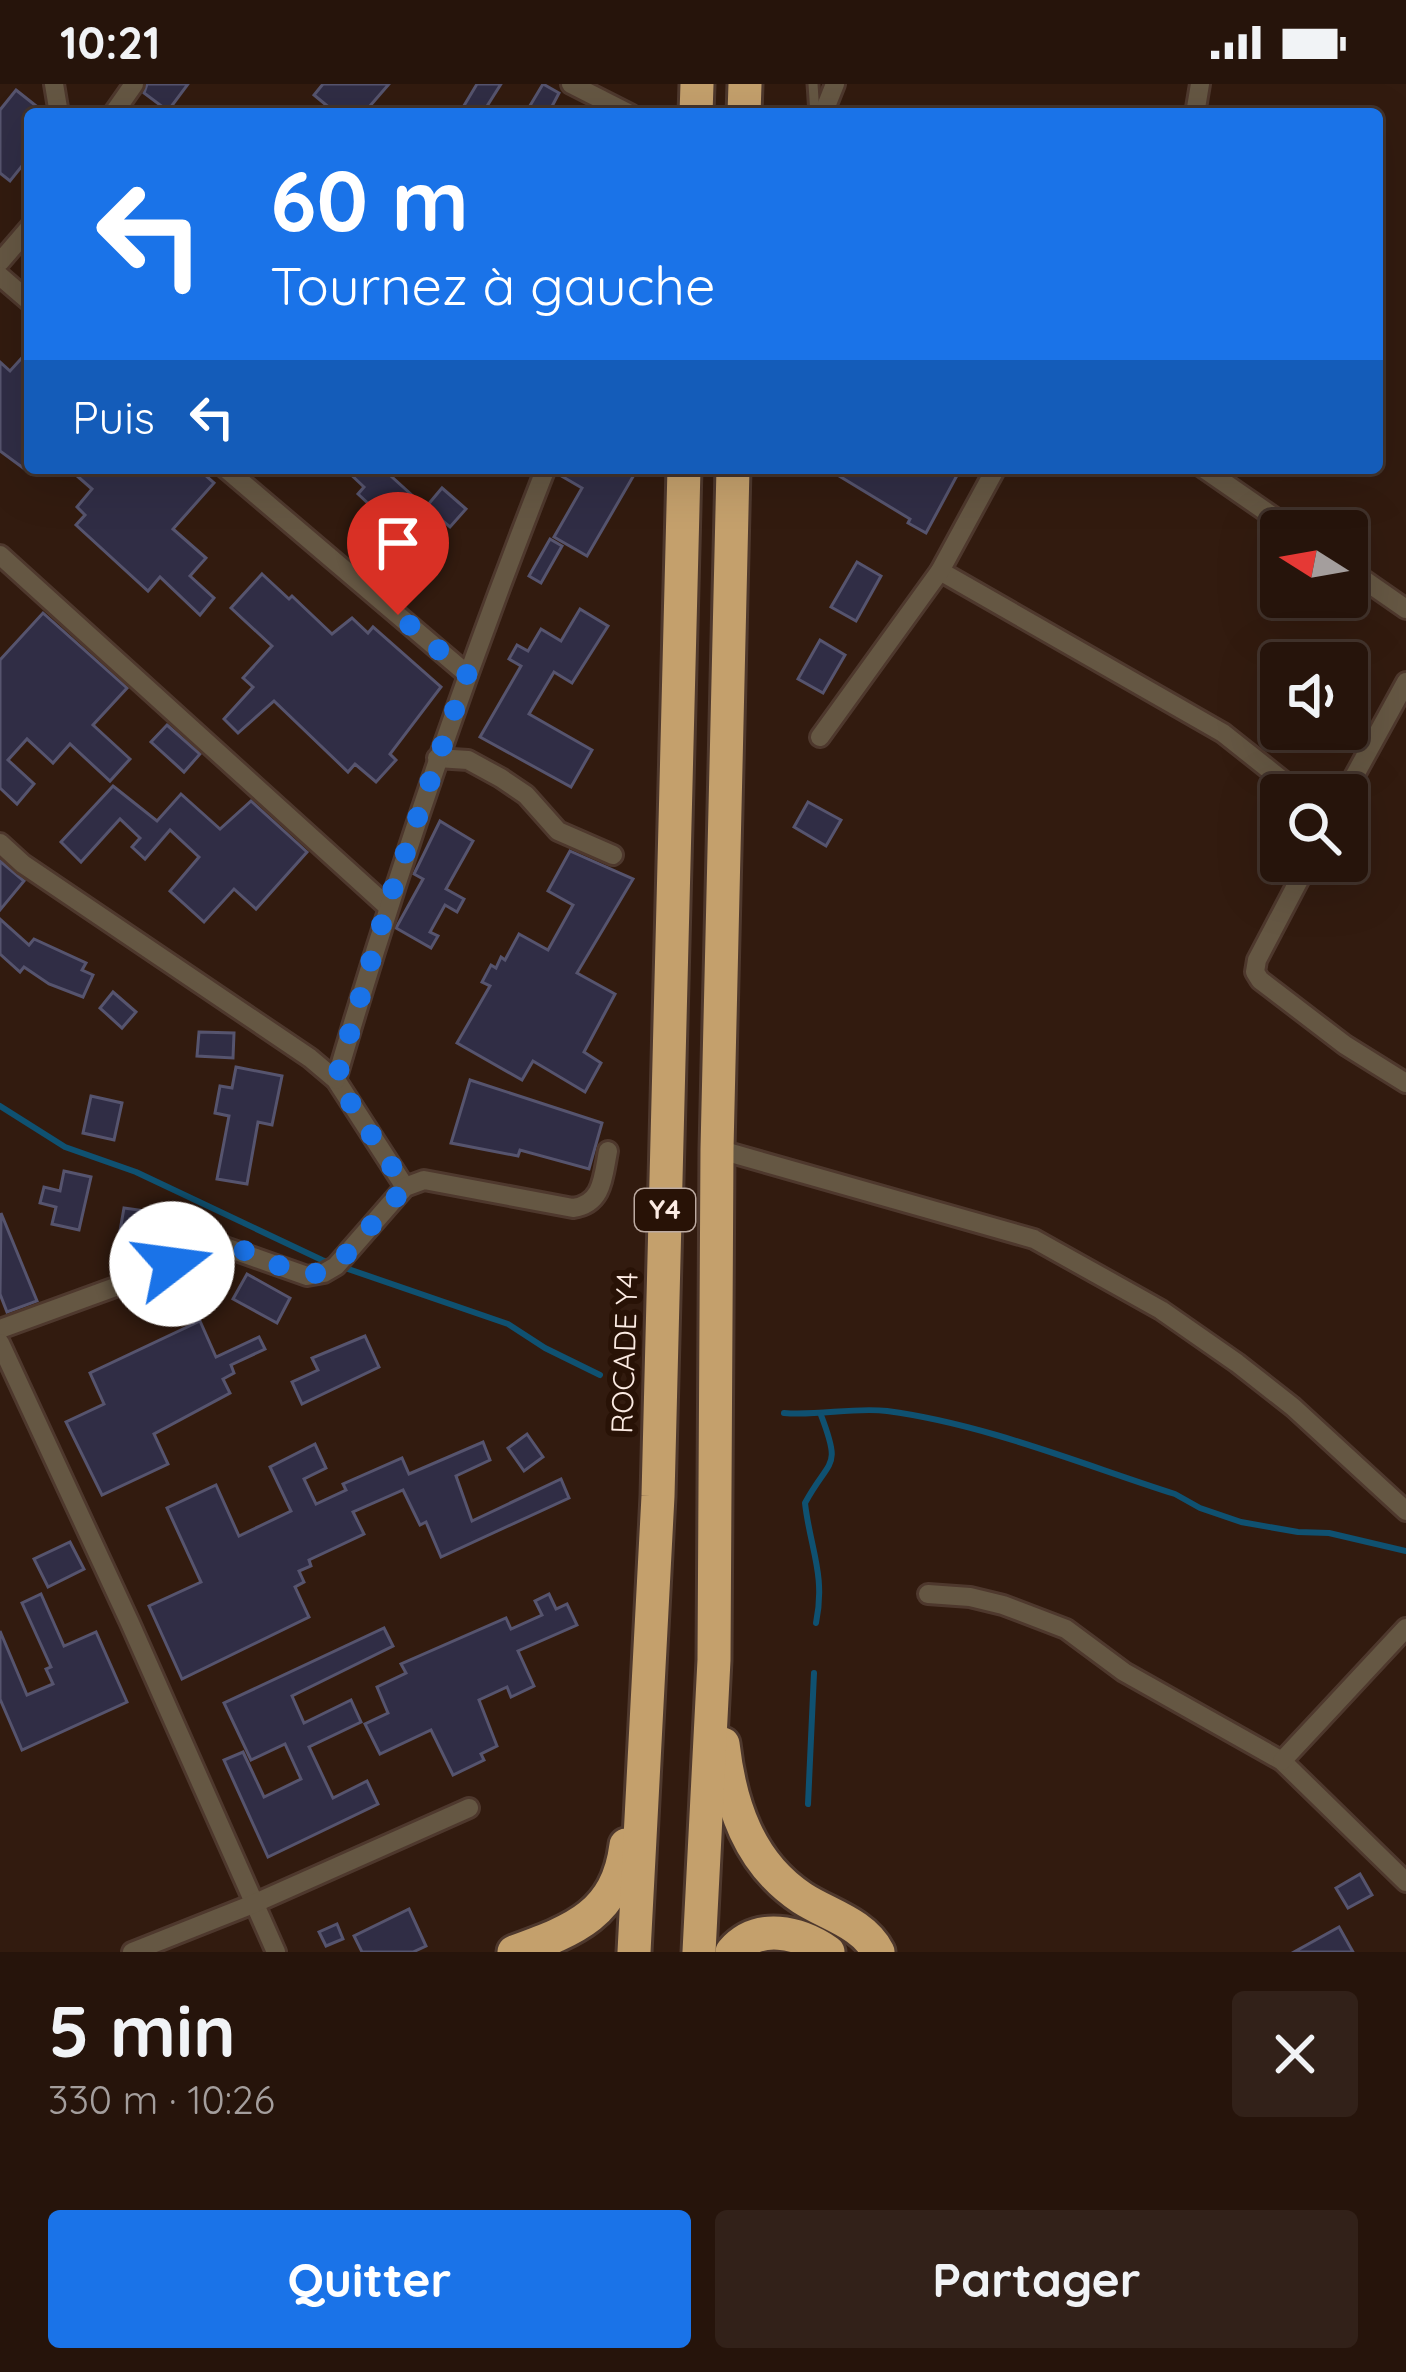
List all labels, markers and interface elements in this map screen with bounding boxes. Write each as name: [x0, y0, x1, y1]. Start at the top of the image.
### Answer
text: 10:21: [60, 14, 161, 70]
text: 60 m: [270, 147, 469, 252]
icon: left: [72, 156, 228, 312]
text: Tournez à gauche: [270, 251, 716, 319]
icon: left: [179, 384, 245, 450]
text: Puis: [72, 389, 155, 445]
pin: [347, 492, 449, 615]
icon: arrive: [365, 510, 431, 576]
north arrow: [1260, 510, 1368, 618]
map controls: [1260, 510, 1368, 882]
button: sound: [1260, 642, 1368, 750]
button: search: [1260, 774, 1368, 882]
road number: Y4: [635, 1189, 695, 1231]
position arrow: [109, 1201, 235, 1327]
street label: ROCADE Y4: [602, 1272, 646, 1434]
text: 5 min: [48, 1985, 236, 2075]
button: close: [1232, 1991, 1358, 2117]
text: 330 m · 10:26: [48, 2075, 275, 2124]
button: Quitter: [48, 2210, 691, 2348]
button: Partager: [715, 2210, 1358, 2348]

